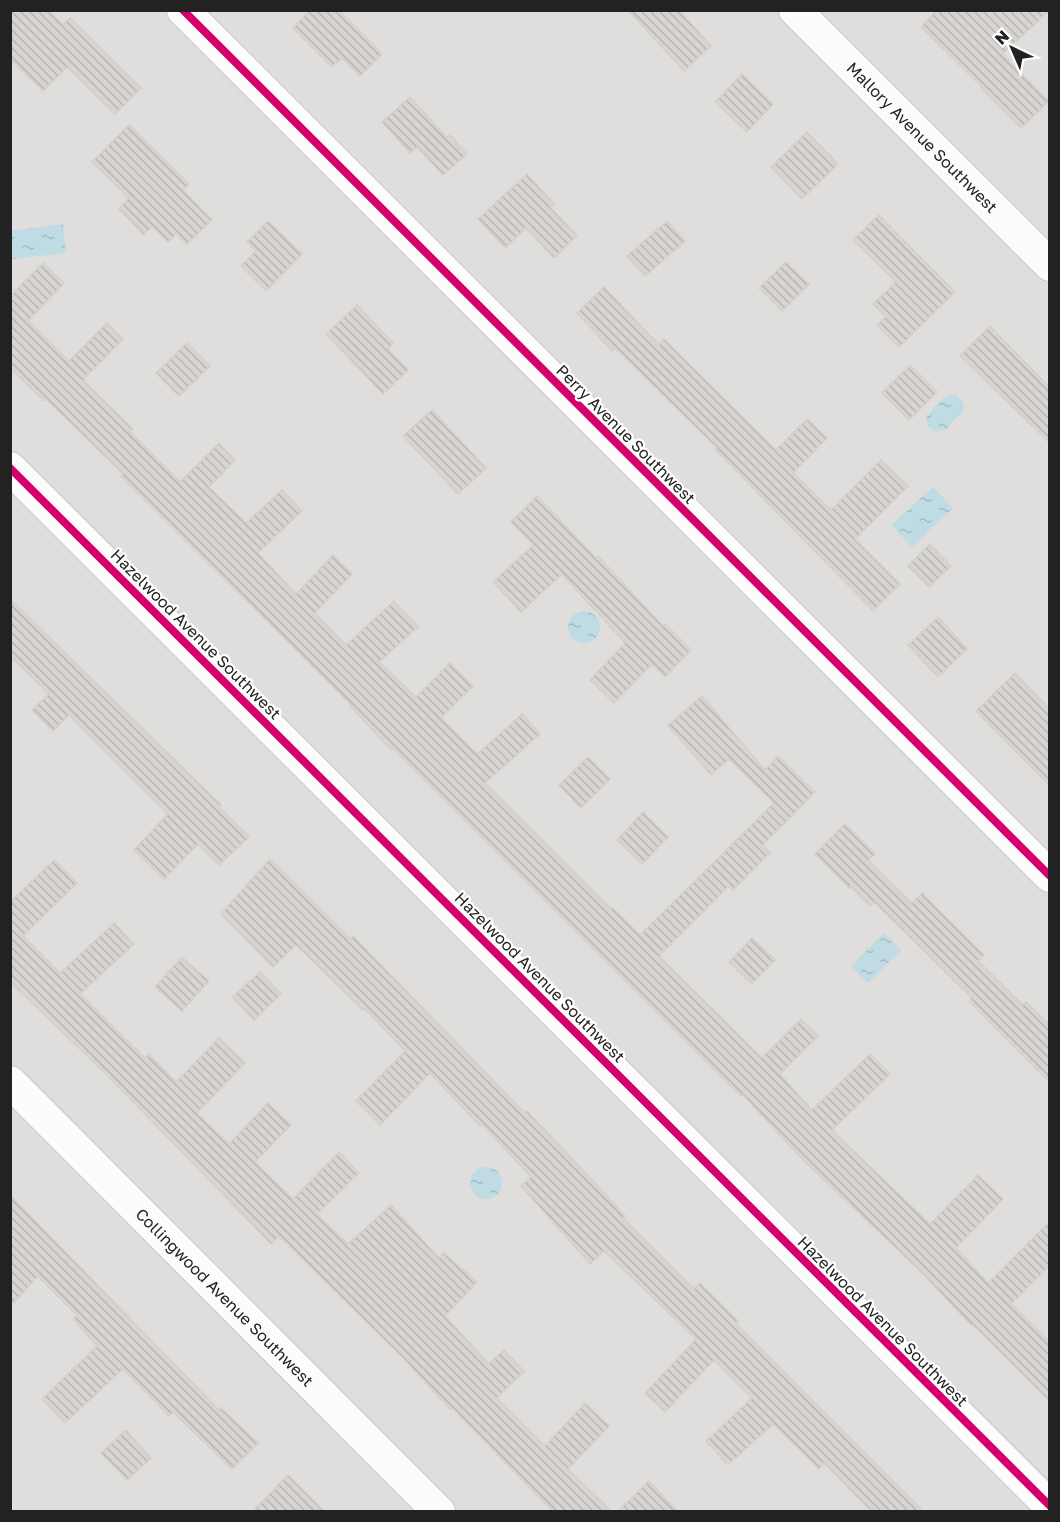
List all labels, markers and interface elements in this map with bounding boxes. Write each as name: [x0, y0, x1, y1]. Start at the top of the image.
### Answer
north arrow: [982, 18, 1042, 78]
text: N: [990, 26, 1013, 49]
street label: Mallory Avenue Southwest: [843, 58, 1002, 217]
street label: Perry Avenue Southwest: [552, 360, 700, 508]
street label: Hazelwood Avenue Southwest: [107, 545, 285, 723]
street label: Hazelwood Avenue Southwest: [451, 888, 629, 1066]
street label: Collingwood Avenue Southwest: [132, 1204, 318, 1391]
street label: Hazelwood Avenue Southwest: [794, 1232, 972, 1410]

